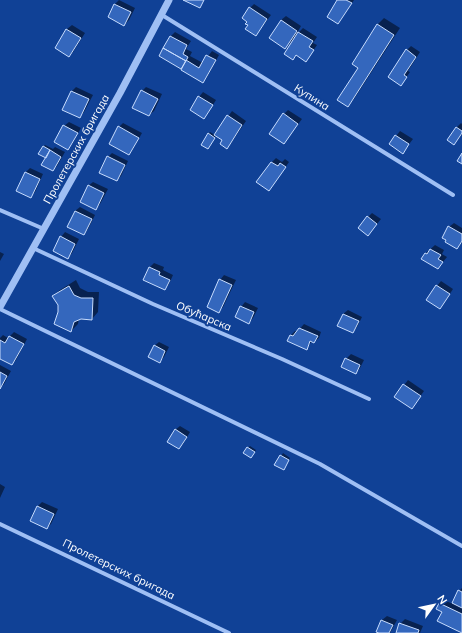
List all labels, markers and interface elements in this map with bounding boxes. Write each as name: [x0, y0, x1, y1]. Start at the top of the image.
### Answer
street label: Купина: [292, 81, 332, 113]
street label: Пролетерских бригада: [40, 92, 112, 206]
street label: Обућарска: [174, 298, 234, 334]
street label: Пролетерских бригада: [61, 536, 177, 602]
north arrow: [414, 585, 454, 625]
text: N: [434, 592, 451, 607]

